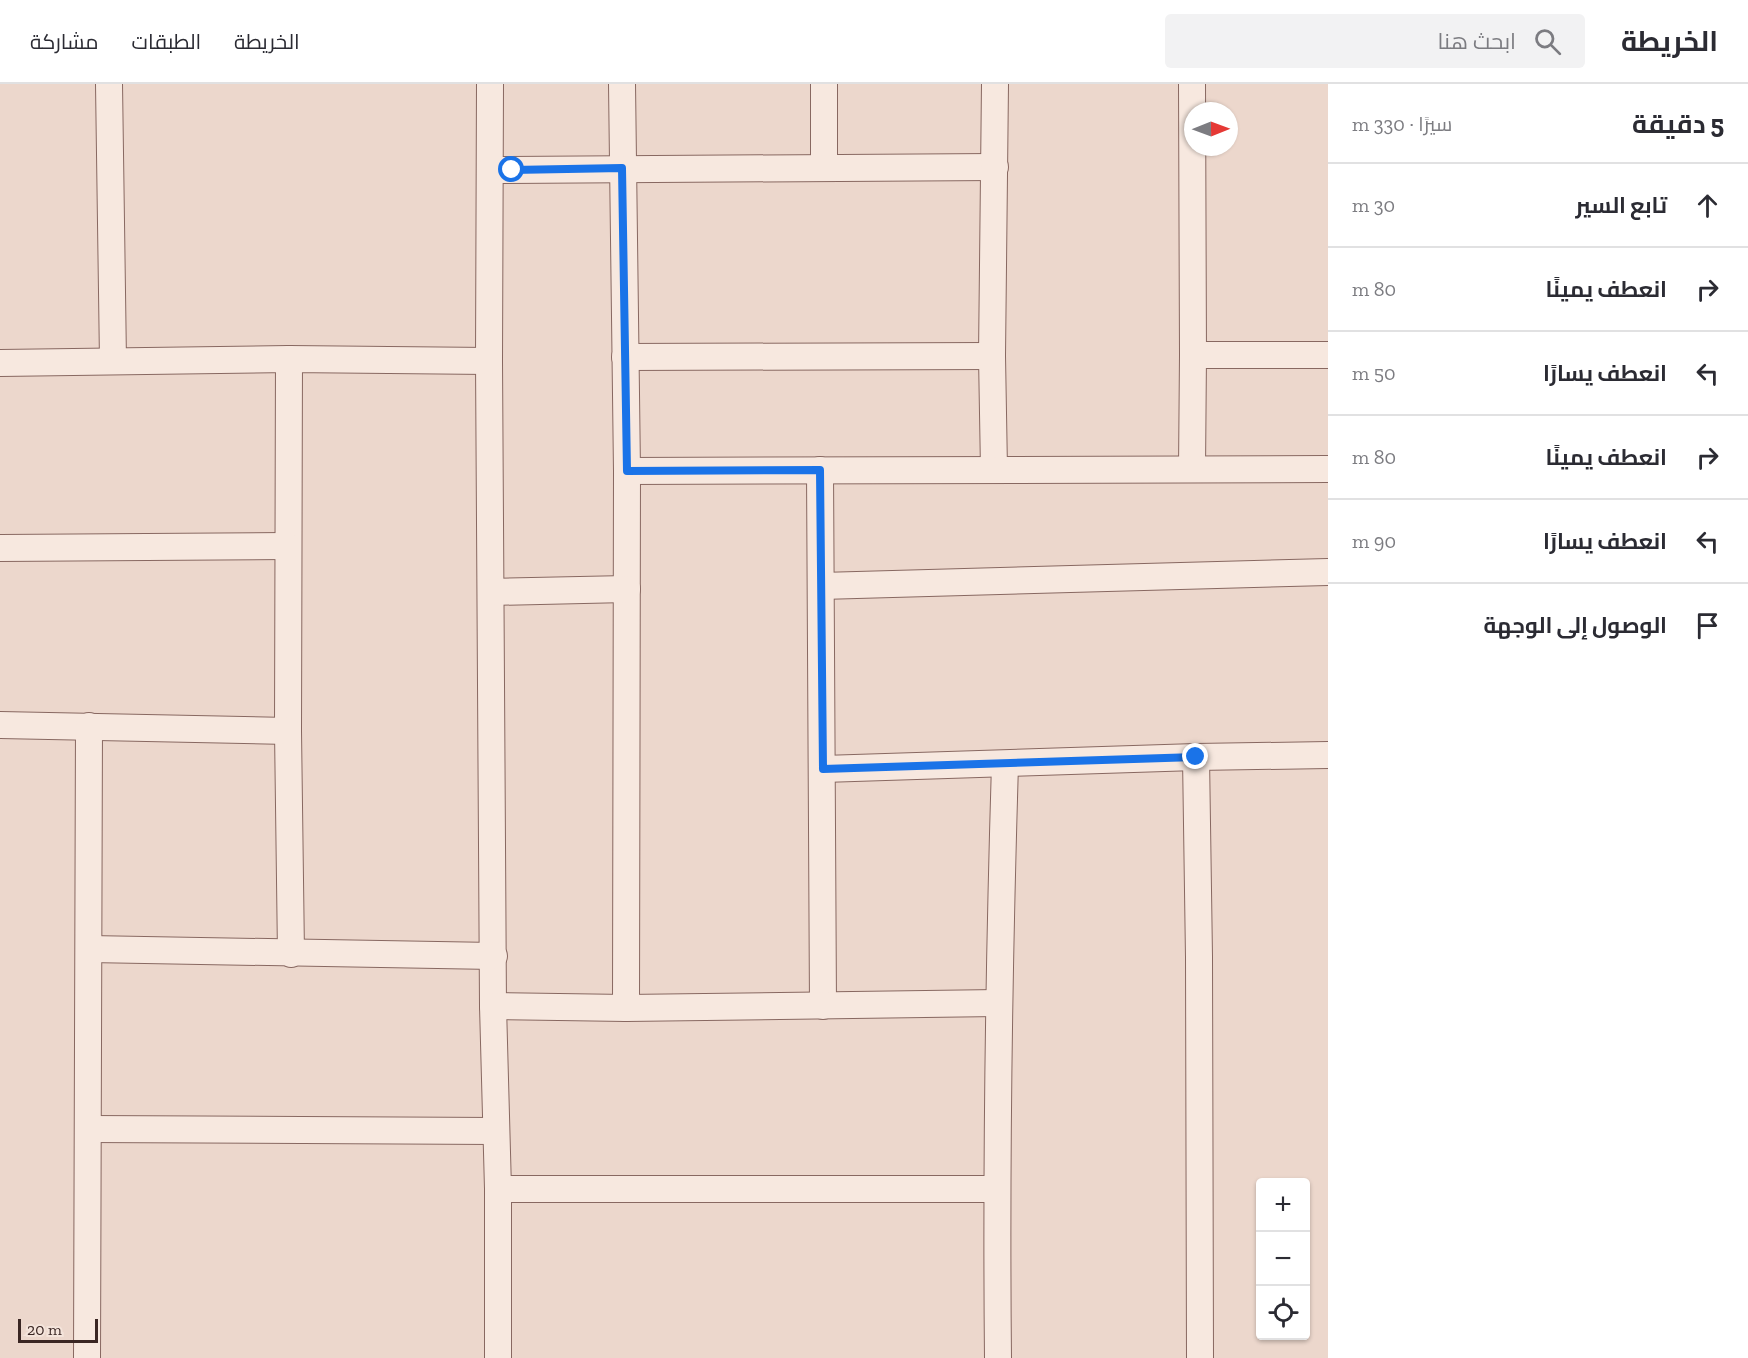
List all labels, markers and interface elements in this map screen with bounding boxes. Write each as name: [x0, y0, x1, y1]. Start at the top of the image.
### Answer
search box: [1165, 14, 1585, 68]
icon: search: [1531, 25, 1564, 58]
text: الخريطة: [1621, 25, 1718, 58]
text: ابحث هنا: [1437, 28, 1516, 55]
text: مشاركة: [30, 29, 99, 54]
text: الطبقات: [132, 29, 201, 54]
text: الخريطة: [234, 29, 300, 54]
north arrow: [1184, 102, 1238, 156]
text: 5 دقيقة: [1632, 108, 1724, 140]
text: سيرًا · 330 m: [1352, 112, 1452, 136]
route start: [498, 156, 524, 182]
icon: ahead: [1691, 189, 1724, 222]
text: تابع السير: [1575, 192, 1667, 219]
text: 30 m: [1352, 193, 1395, 217]
icon: right: [1691, 273, 1724, 306]
text: انعطف يمينًا: [1546, 276, 1667, 303]
text: 80 m: [1352, 277, 1396, 301]
icon: left: [1691, 357, 1724, 390]
text: انعطف يسارًا: [1543, 360, 1667, 387]
text: 50 m: [1352, 361, 1396, 385]
icon: right: [1691, 441, 1724, 474]
text: انعطف يمينًا: [1546, 444, 1667, 471]
text: 80 m: [1352, 445, 1396, 469]
icon: left: [1691, 525, 1724, 558]
text: انعطف يسارًا: [1543, 528, 1667, 555]
text: 90 m: [1352, 529, 1396, 553]
icon: arrive: [1691, 609, 1724, 642]
text: الوصول إلى الوجهة: [1483, 612, 1667, 639]
route end: [1182, 743, 1208, 769]
map controls: [1256, 1178, 1310, 1340]
button: +: [1256, 1178, 1310, 1232]
button: −: [1256, 1232, 1310, 1286]
button: locate: [1256, 1286, 1310, 1340]
scale bar: [18, 1316, 98, 1344]
text: 20 m: [27, 1320, 62, 1339]

